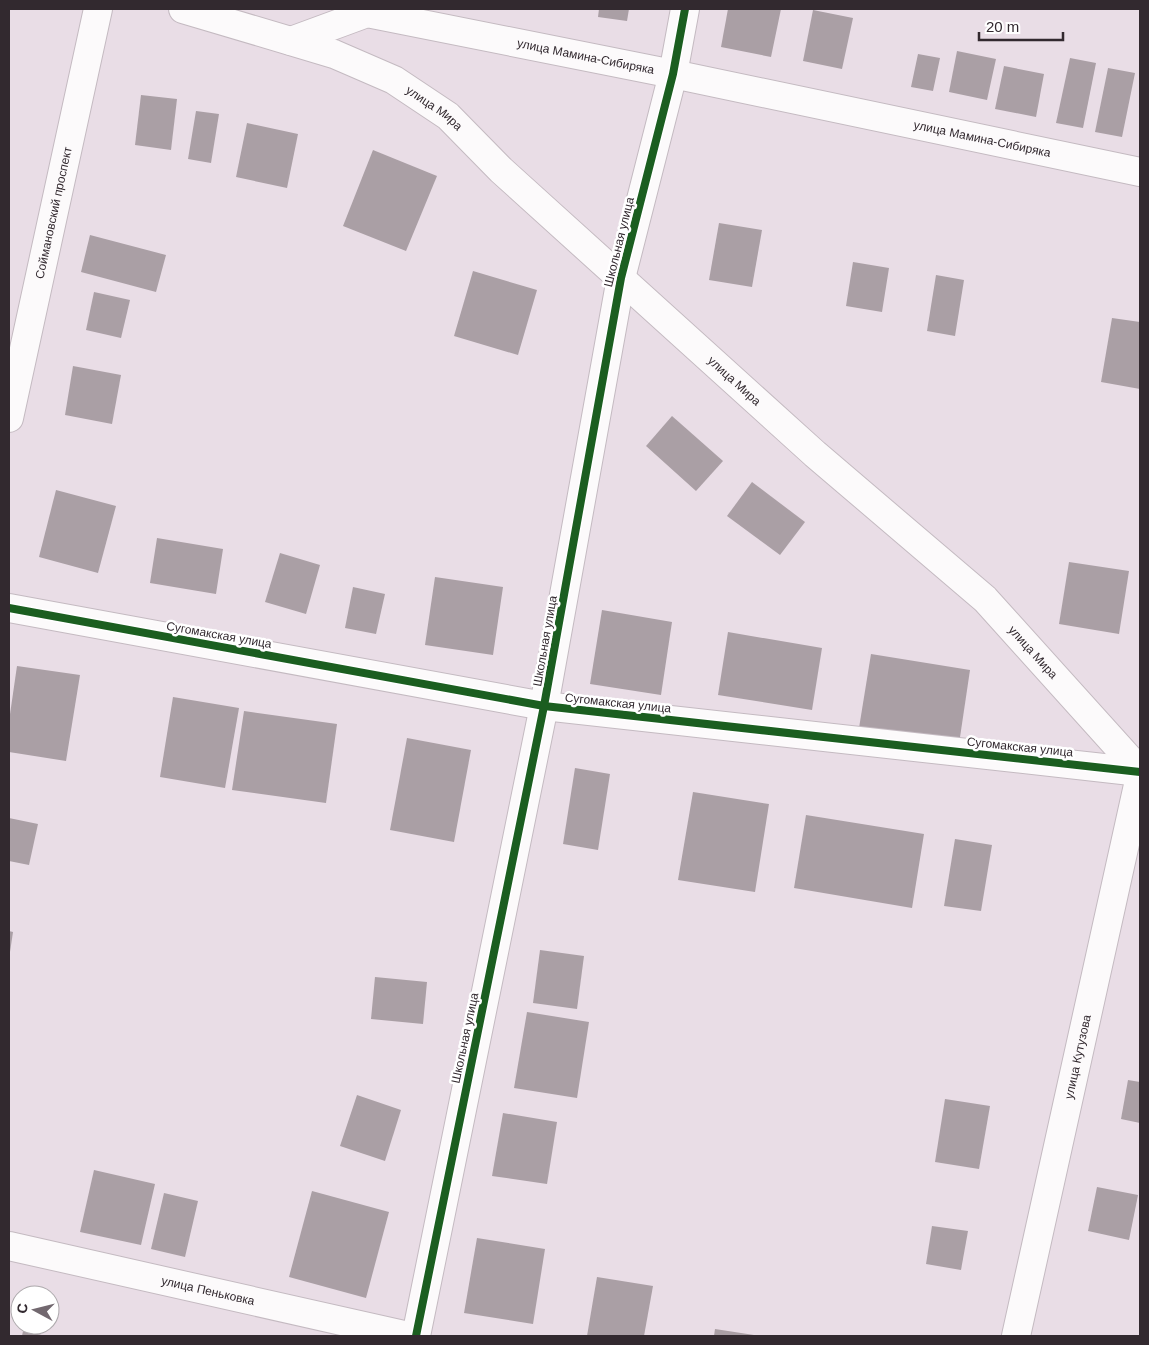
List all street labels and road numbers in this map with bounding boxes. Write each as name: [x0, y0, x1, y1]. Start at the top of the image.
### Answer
street label: улица Мамина-Сибиряка: [516, 36, 656, 77]
street label: улица Мира: [403, 83, 465, 134]
street label: улица Мамина-Сибиряка: [912, 118, 1052, 160]
street label: Соймановский проспект: [33, 145, 75, 280]
street label: Школьная улица: [601, 195, 637, 288]
street label: улица Мира: [705, 353, 764, 409]
street label: Школьная улица: [530, 594, 560, 688]
street label: Сугомакская улица: [165, 619, 273, 651]
street label: улица Мира: [1006, 623, 1061, 682]
street label: Сугомакская улица: [564, 690, 672, 716]
street label: Сугомакская улица: [966, 734, 1074, 760]
street label: Школьная улица: [449, 991, 481, 1085]
street label: улица Кутузова: [1062, 1013, 1094, 1100]
street label: улица Пеньковка: [160, 1274, 256, 1308]

